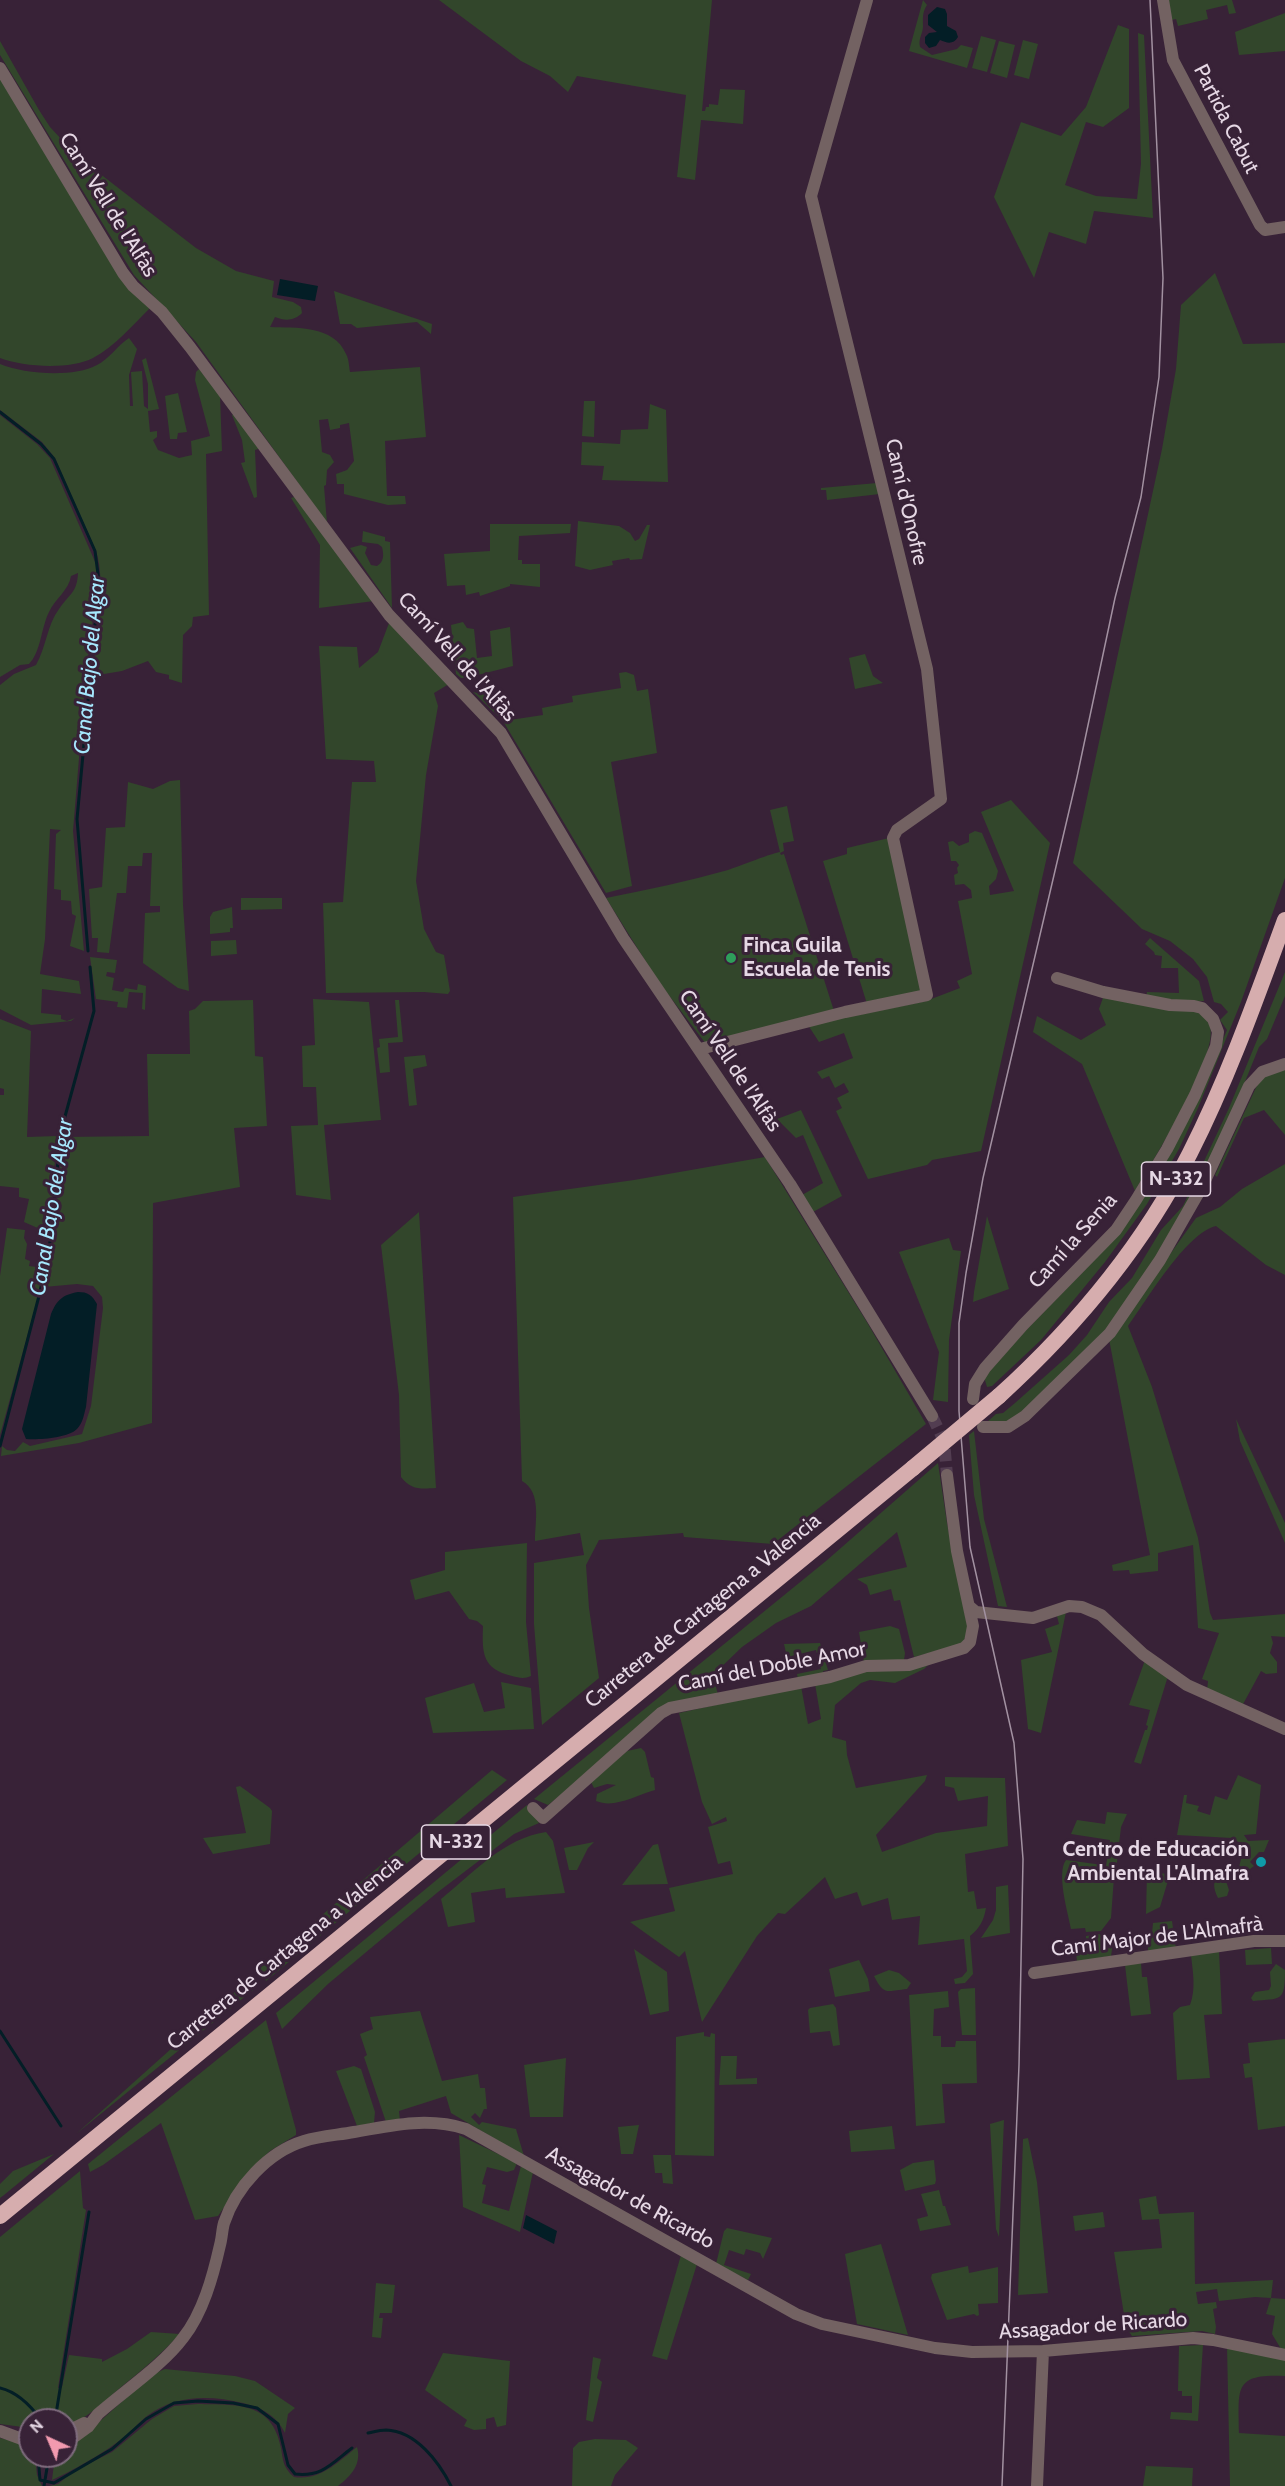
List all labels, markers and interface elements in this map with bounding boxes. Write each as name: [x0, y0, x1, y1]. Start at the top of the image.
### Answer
street label: Partida Cabut: [1188, 60, 1264, 178]
street label: Camí Vell de l'Alfàs: [53, 128, 163, 282]
street label: Camí d'Onofre: [879, 436, 933, 568]
water label: Canal Bajo del Algar: [69, 575, 111, 755]
street label: Camí Vell de l'Alfàs: [392, 587, 522, 727]
place label: Finca Guila Escuela de Tenis: [743, 933, 890, 983]
marker: Finca Guila Escuela de Tenis: [724, 951, 738, 965]
street label: Camí Vell de l'Alfàs: [673, 985, 787, 1137]
water label: Canal Bajo del Algar: [25, 1116, 79, 1298]
road number: N-332: [1142, 1162, 1210, 1196]
street label: Camí la Senia: [1024, 1188, 1122, 1294]
street label: Carretera de Cartagena a Valencia: [580, 1508, 826, 1714]
street label: Camí del Doble Amor: [676, 1636, 868, 1698]
road number: N-332: [422, 1825, 490, 1859]
place label: Centro de Educación Ambiental L'Almafra: [1062, 1837, 1249, 1887]
street label: Carretera de Cartagena a Valencia: [162, 1850, 408, 2056]
marker: Centro de Educación Ambiental L'Almafra: [1254, 1855, 1268, 1869]
street label: Camí Major de L'Almafrà: [1050, 1912, 1264, 1962]
street label: Assagador de Ricardo: [541, 2141, 719, 2255]
street label: Assagador de Ricardo: [998, 2307, 1188, 2345]
north arrow: [18, 2408, 78, 2468]
text: N: [26, 2415, 47, 2437]

